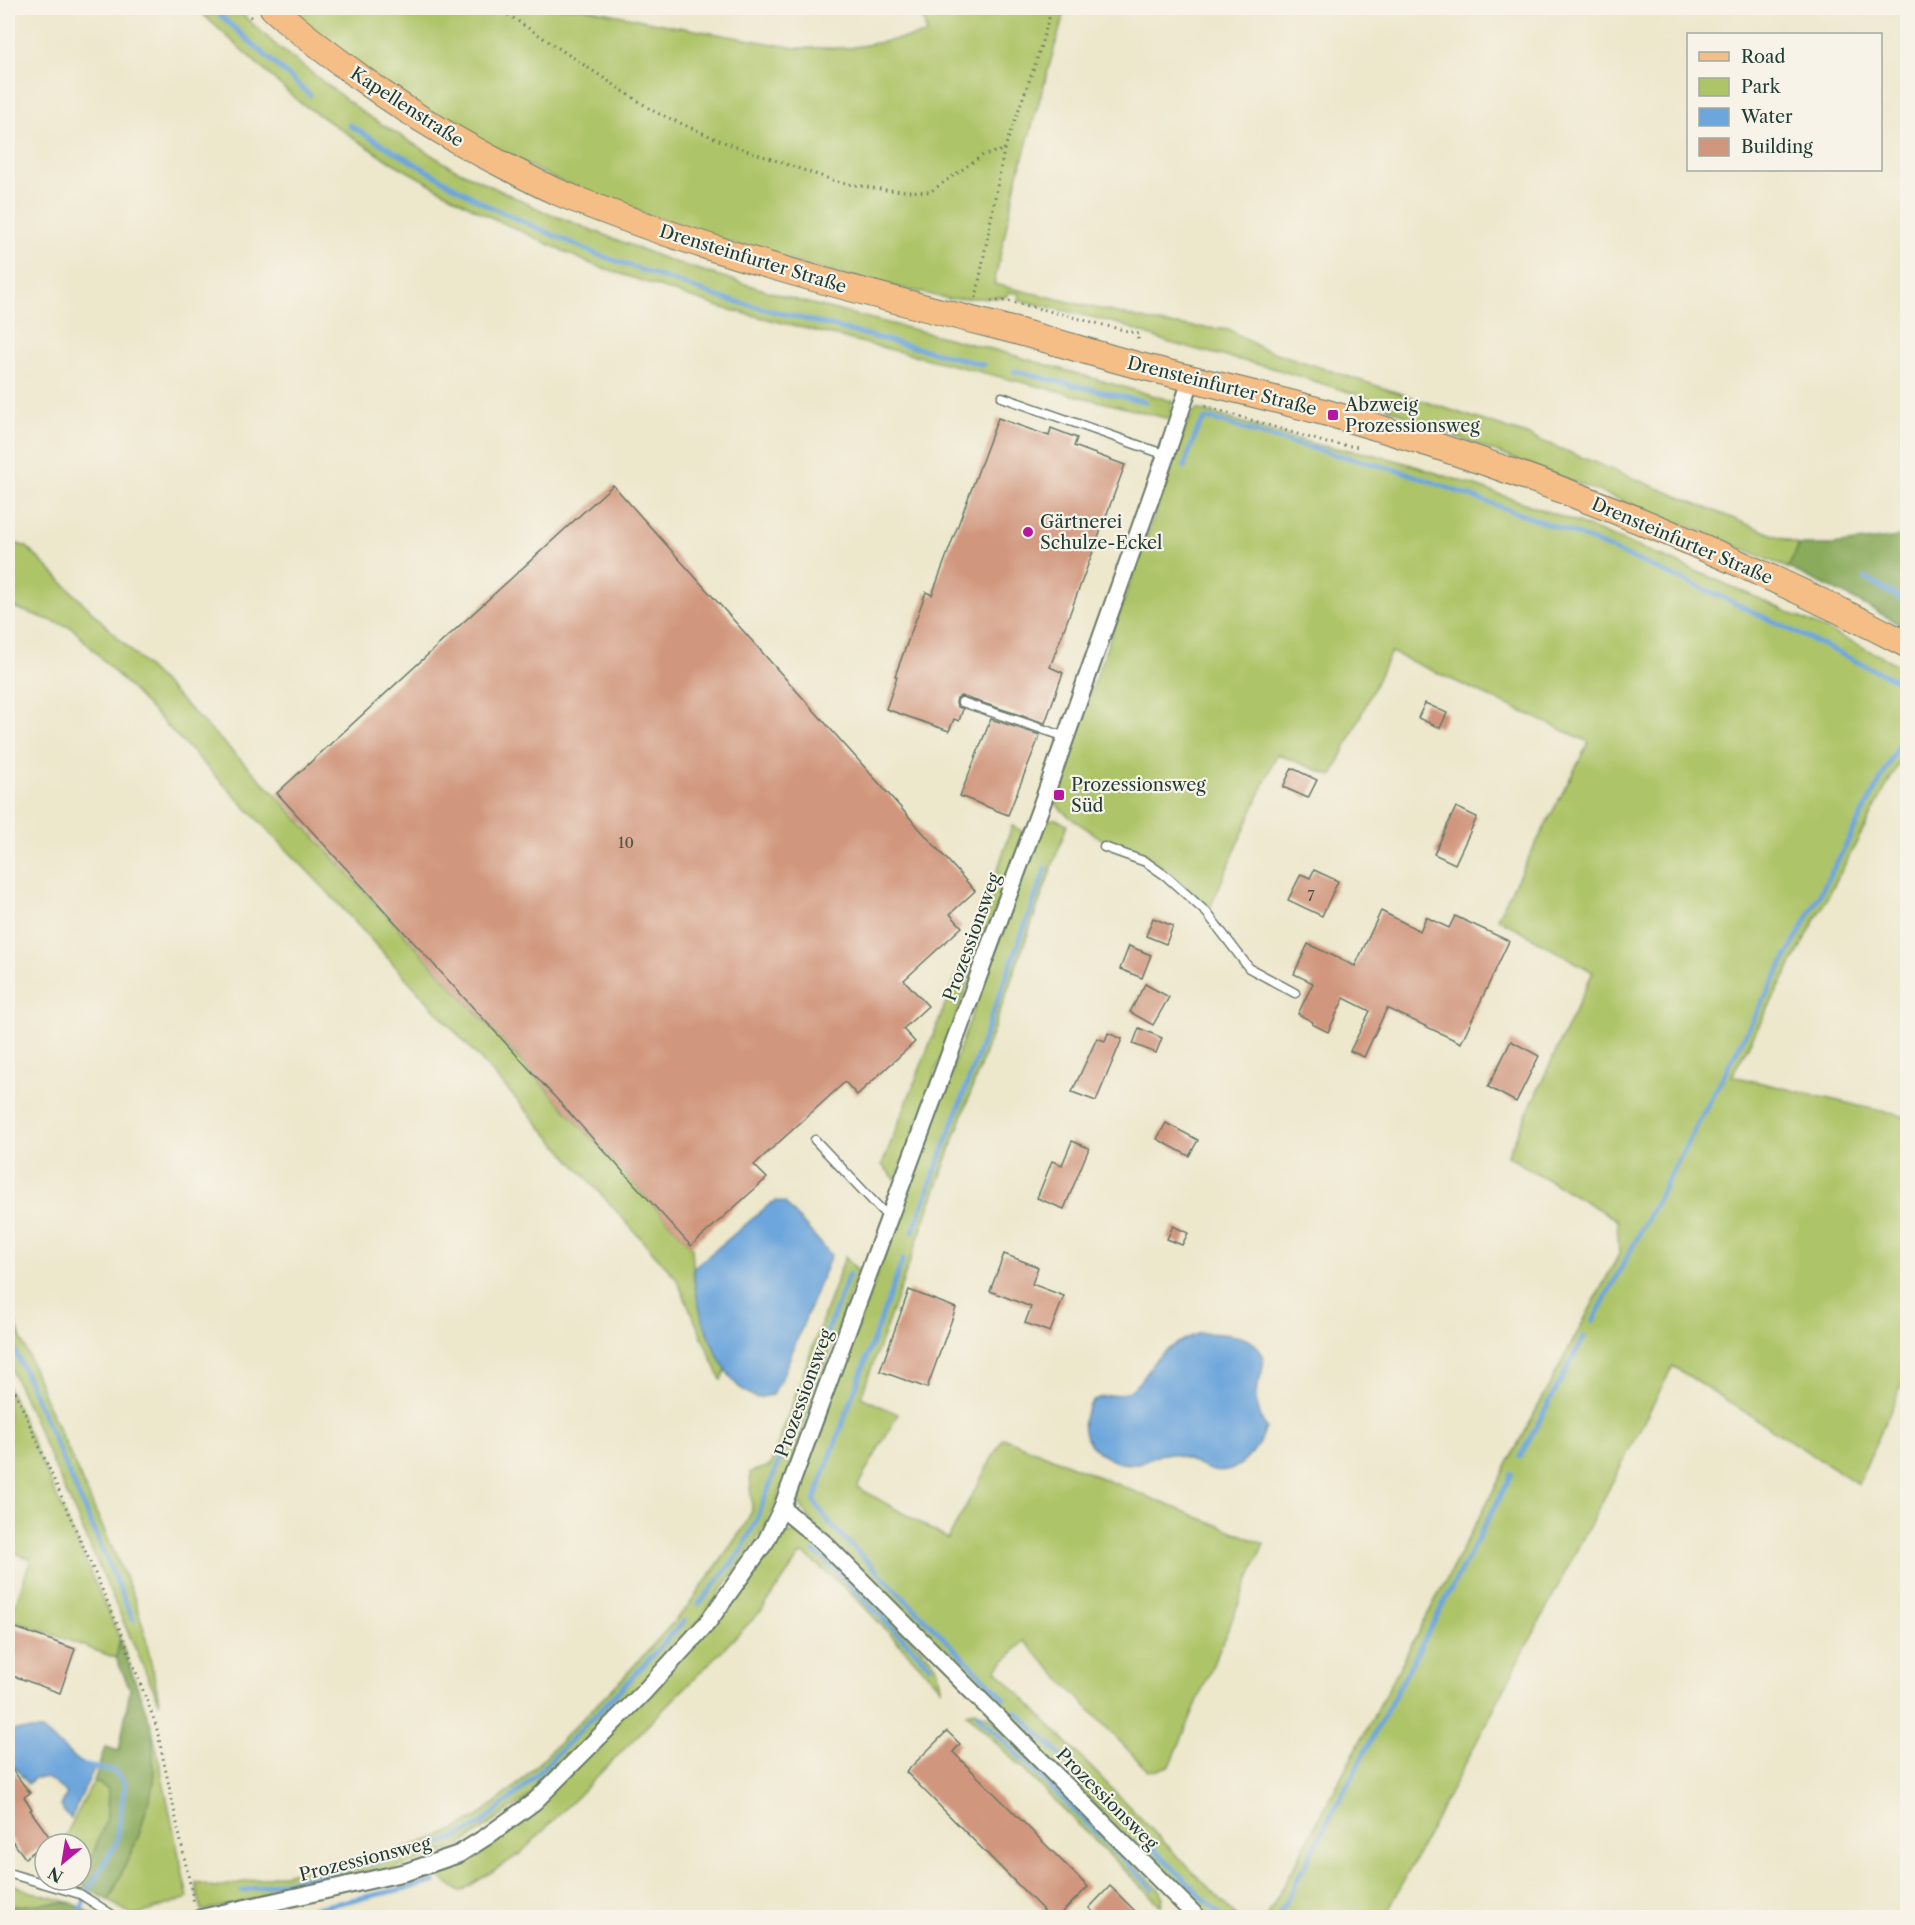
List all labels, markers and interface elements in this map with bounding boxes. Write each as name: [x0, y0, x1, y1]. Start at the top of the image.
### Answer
legend: [1687, 33, 1882, 171]
text: Road: [1741, 46, 1786, 68]
street label: Kapellenstraße: [346, 62, 468, 152]
text: Park: [1741, 76, 1782, 98]
text: Water: [1740, 106, 1793, 128]
text: Building: [1741, 136, 1813, 158]
street label: Drensteinfurter Straße: [657, 220, 849, 298]
street label: Drensteinfurter Straße: [1125, 352, 1319, 420]
place label: Abzweig Prozessionsweg: [1344, 394, 1480, 437]
marker: Abzweig Prozessionsweg: [1326, 408, 1340, 422]
street label: Drensteinfurter Straße: [1588, 493, 1776, 589]
place label: Gärtnerei Schulze-Eckel: [1040, 511, 1162, 554]
marker: Gärtnerei Schulze-Eckel: [1021, 525, 1035, 539]
place label: Prozessionsweg Süd: [1071, 774, 1206, 817]
marker: Prozessionsweg Süd: [1052, 788, 1066, 802]
house number: 10: [618, 833, 634, 852]
street label: Prozessionsweg: [939, 869, 1006, 1004]
house number: 7: [1307, 886, 1315, 905]
street label: Prozessionsweg: [771, 1325, 838, 1460]
street label: Prozessionsweg: [1052, 1744, 1163, 1855]
north arrow: [33, 1832, 93, 1892]
street label: Prozessionsweg: [297, 1832, 434, 1886]
text: N: [44, 1863, 67, 1887]

